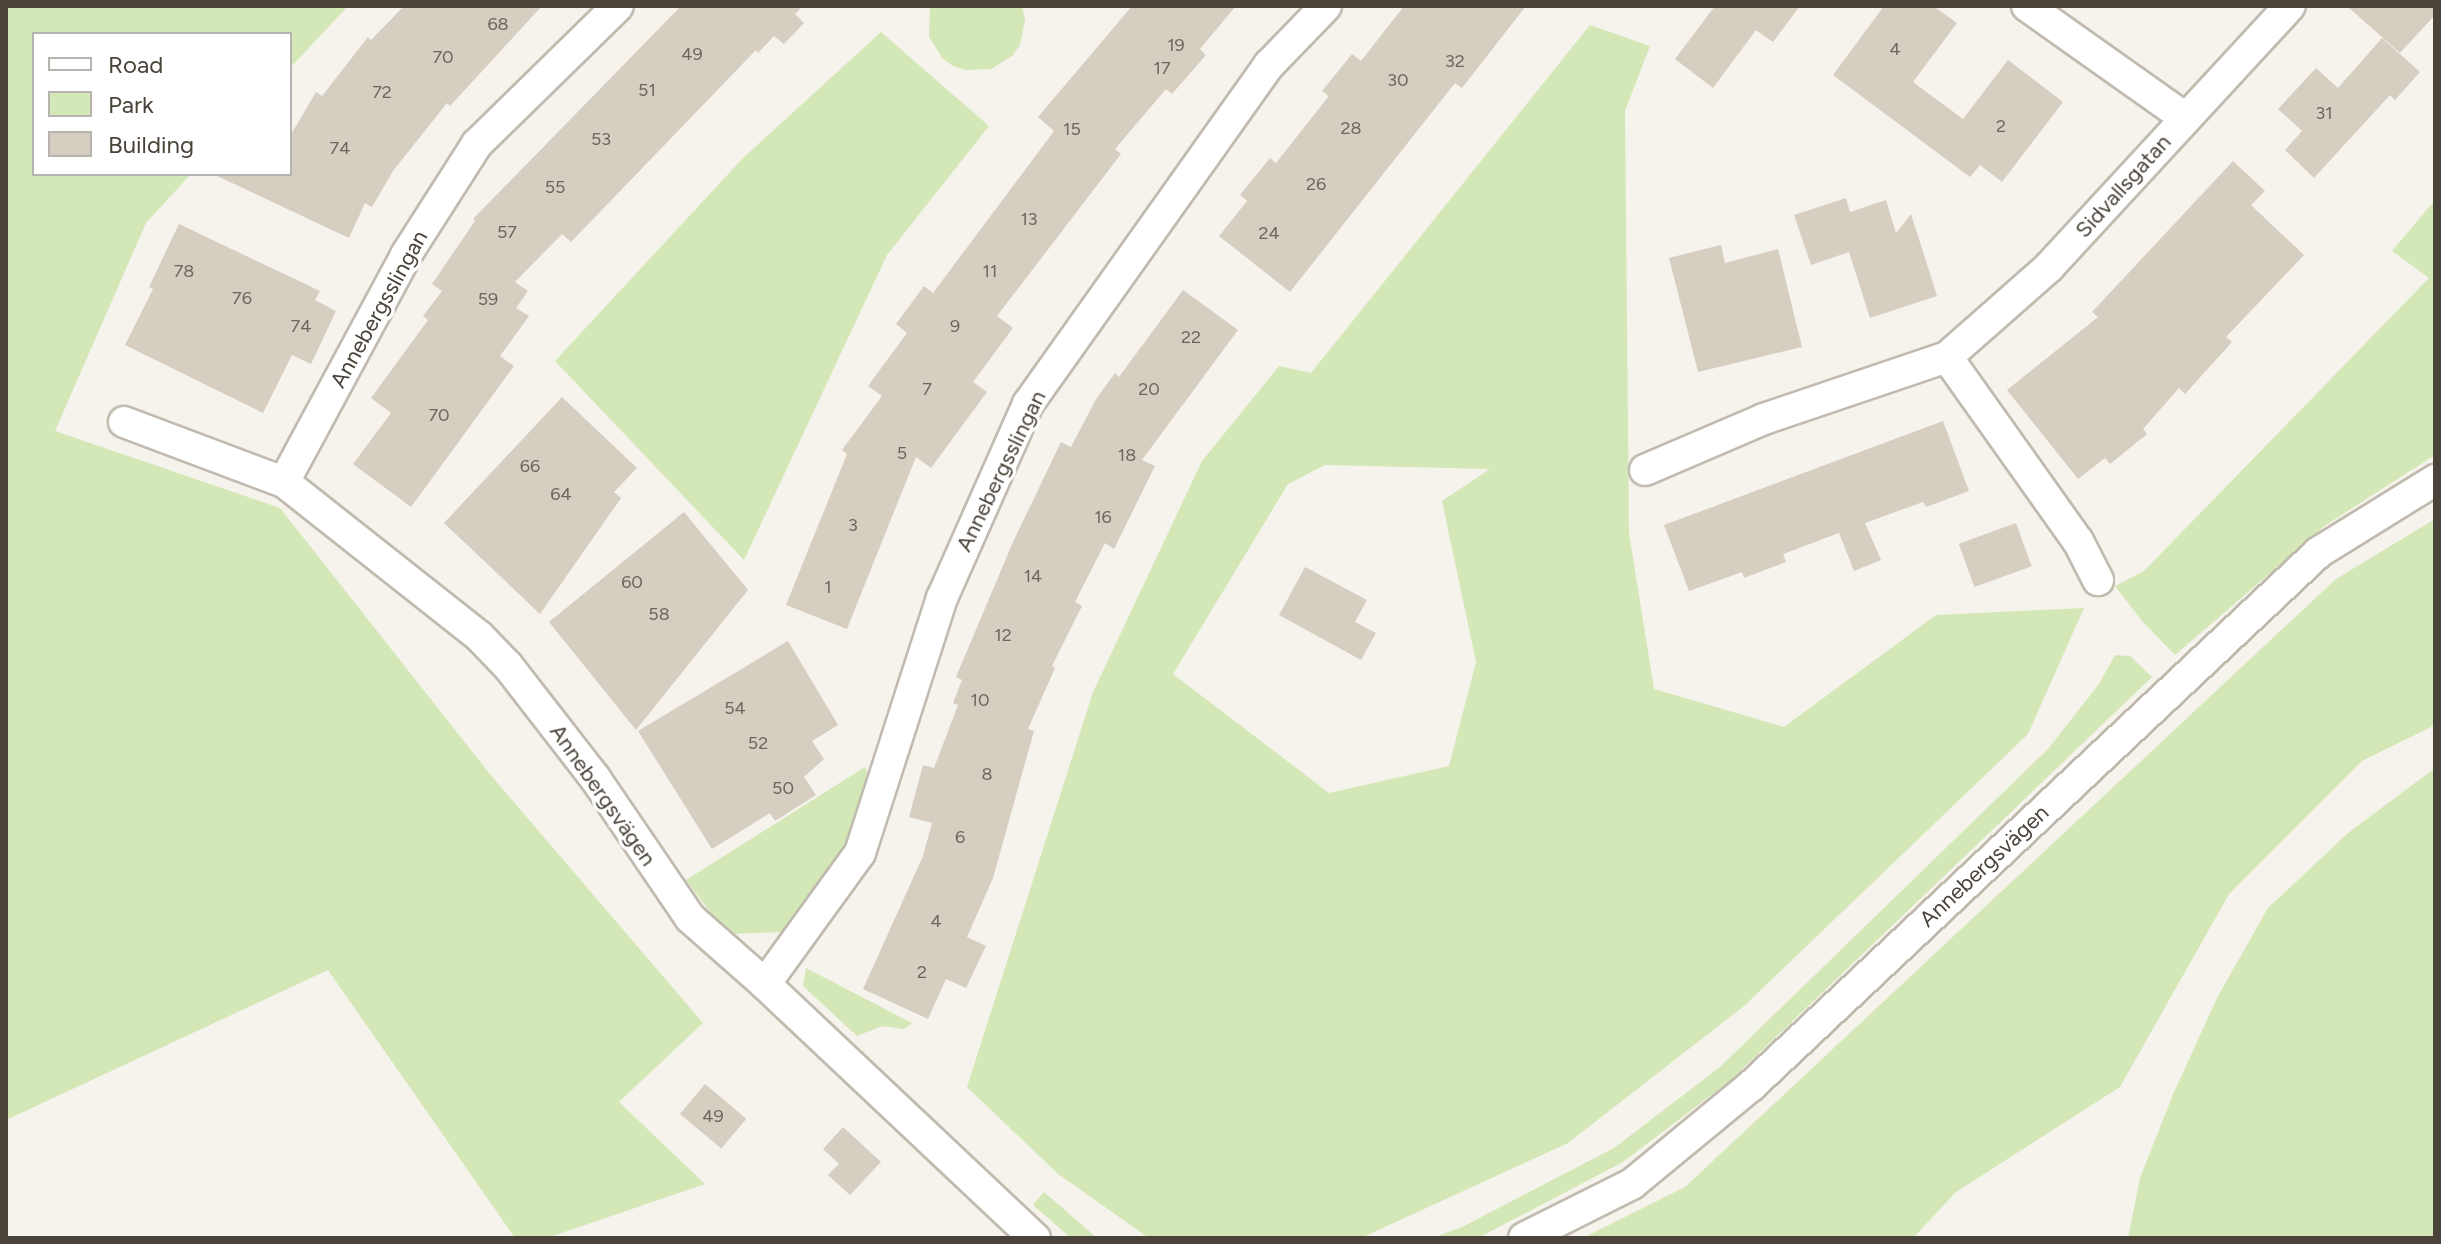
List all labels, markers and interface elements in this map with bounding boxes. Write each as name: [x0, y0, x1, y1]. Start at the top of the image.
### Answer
house number: 68: [487, 13, 509, 35]
legend: [32, 32, 292, 176]
house number: 19: [1167, 34, 1185, 56]
house number: 4: [1889, 38, 1901, 60]
house number: 49: [681, 43, 703, 65]
house number: 70: [432, 46, 454, 68]
text: Road: [108, 50, 163, 79]
house number: 32: [1445, 50, 1465, 72]
house number: 17: [1153, 57, 1171, 79]
house number: 30: [1387, 69, 1409, 91]
house number: 51: [638, 79, 656, 101]
house number: 72: [372, 81, 392, 103]
text: Park: [108, 90, 154, 119]
house number: 31: [2315, 102, 2333, 124]
house number: 2: [1996, 115, 2006, 137]
house number: 28: [1340, 117, 1362, 139]
house number: 15: [1063, 118, 1081, 140]
house number: 53: [591, 128, 611, 150]
street label: Sidvallsgatan: [2070, 129, 2176, 243]
text: Building: [108, 130, 194, 159]
house number: 74: [330, 137, 350, 159]
house number: 26: [1306, 173, 1326, 195]
house number: 55: [545, 176, 565, 198]
house number: 13: [1020, 208, 1038, 230]
house number: 57: [497, 221, 517, 243]
house number: 24: [1258, 222, 1280, 244]
street label: Annebergsslingan: [325, 226, 433, 392]
house number: 78: [174, 260, 194, 282]
house number: 11: [983, 260, 997, 282]
house number: 76: [232, 287, 252, 309]
house number: 59: [478, 288, 498, 310]
house number: 74: [291, 315, 311, 337]
house number: 9: [950, 315, 960, 337]
house number: 22: [1181, 326, 1201, 348]
house number: 7: [922, 378, 932, 400]
house number: 20: [1138, 378, 1160, 400]
street label: Annebergsslingan: [951, 386, 1051, 556]
house number: 70: [428, 404, 450, 426]
house number: 5: [897, 442, 907, 464]
house number: 18: [1118, 444, 1136, 466]
house number: 66: [520, 455, 540, 477]
house number: 64: [550, 483, 572, 505]
house number: 16: [1094, 506, 1112, 528]
house number: 3: [848, 514, 858, 536]
house number: 14: [1024, 565, 1042, 587]
house number: 60: [621, 571, 643, 593]
house number: 1: [824, 576, 832, 598]
house number: 58: [648, 603, 670, 625]
house number: 12: [994, 624, 1012, 646]
house number: 10: [971, 689, 989, 711]
house number: 54: [724, 697, 746, 719]
street label: Annebergsvägen: [544, 719, 662, 871]
house number: 52: [748, 732, 768, 754]
house number: 8: [981, 763, 993, 785]
house number: 50: [772, 777, 794, 799]
street label: Annebergsvägen: [1914, 799, 2054, 933]
house number: 6: [955, 826, 965, 848]
house number: 4: [930, 910, 942, 932]
house number: 2: [917, 961, 927, 983]
house number: 49: [702, 1105, 724, 1127]

